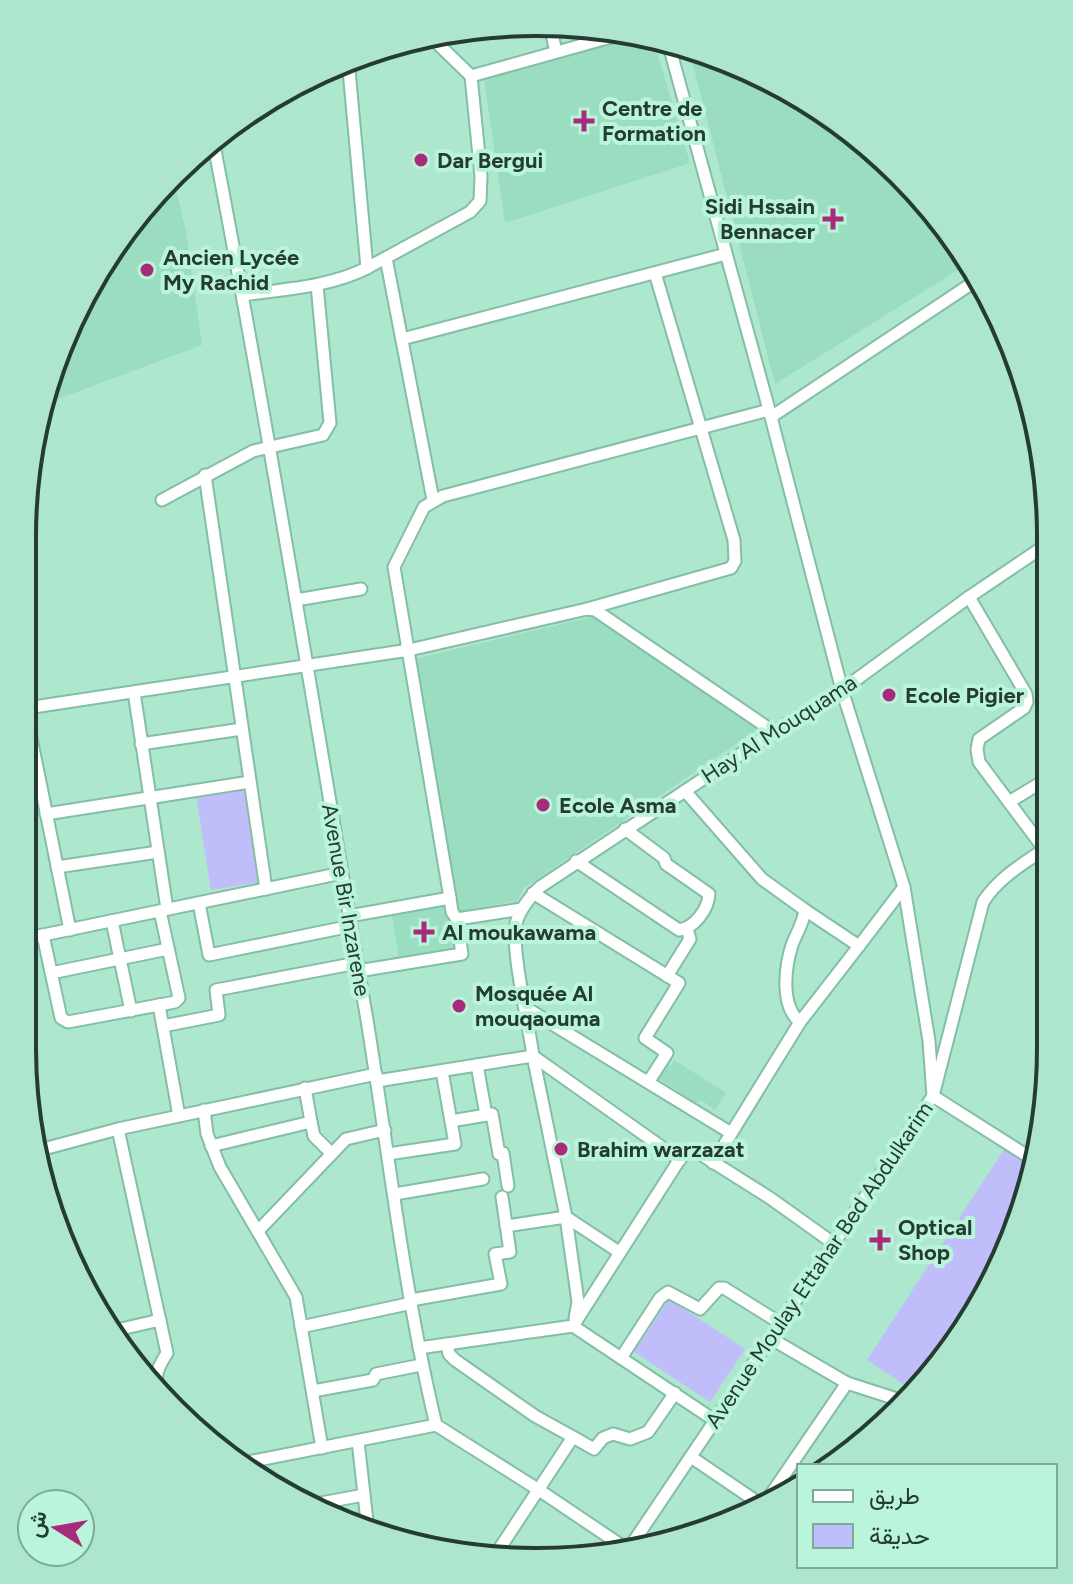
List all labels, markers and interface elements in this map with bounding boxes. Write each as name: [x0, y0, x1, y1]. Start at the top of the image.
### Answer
place label: Centre de Formation: [602, 95, 706, 147]
marker: Centre de Formation: [573, 110, 595, 132]
place label: Dar Bergui: [437, 147, 543, 174]
marker: Dar Bergui: [412, 151, 430, 169]
place label: Sidi Hssain Bennacer: [705, 193, 816, 245]
marker: Sidi Hssain Bennacer: [822, 208, 844, 230]
place label: Ancien Lycée My Rachid: [163, 244, 299, 296]
marker: Ancien Lycée My Rachid: [138, 261, 156, 279]
street label: Hay Al Mouquama: [696, 669, 862, 789]
place label: Ecole Pigier: [905, 682, 1025, 709]
marker: Ecole Pigier: [880, 686, 898, 704]
place label: Ecole Asma: [559, 792, 676, 819]
marker: Ecole Asma: [534, 796, 552, 814]
street label: Avenue Bir Inzarene: [316, 802, 376, 998]
place label: Al moukawama: [442, 919, 596, 946]
marker: Al moukawama: [413, 921, 435, 943]
place label: Mosquée Al mouqaouma: [475, 980, 600, 1032]
marker: Mosquée Al mouqaouma: [450, 997, 468, 1015]
street label: Avenue Moulay Ettahar Bed Abdulkarim: [699, 1097, 939, 1433]
place label: Brahim warzazat: [577, 1136, 745, 1163]
marker: Brahim warzazat: [552, 1140, 570, 1158]
place label: Optical Shop: [898, 1214, 972, 1266]
marker: Optical Shop: [869, 1229, 891, 1251]
legend: [797, 1464, 1057, 1568]
text: طريق: [869, 1481, 920, 1511]
north arrow: [16, 1488, 96, 1568]
text: ش: [21, 1509, 53, 1540]
text: حديقة: [869, 1521, 930, 1550]

